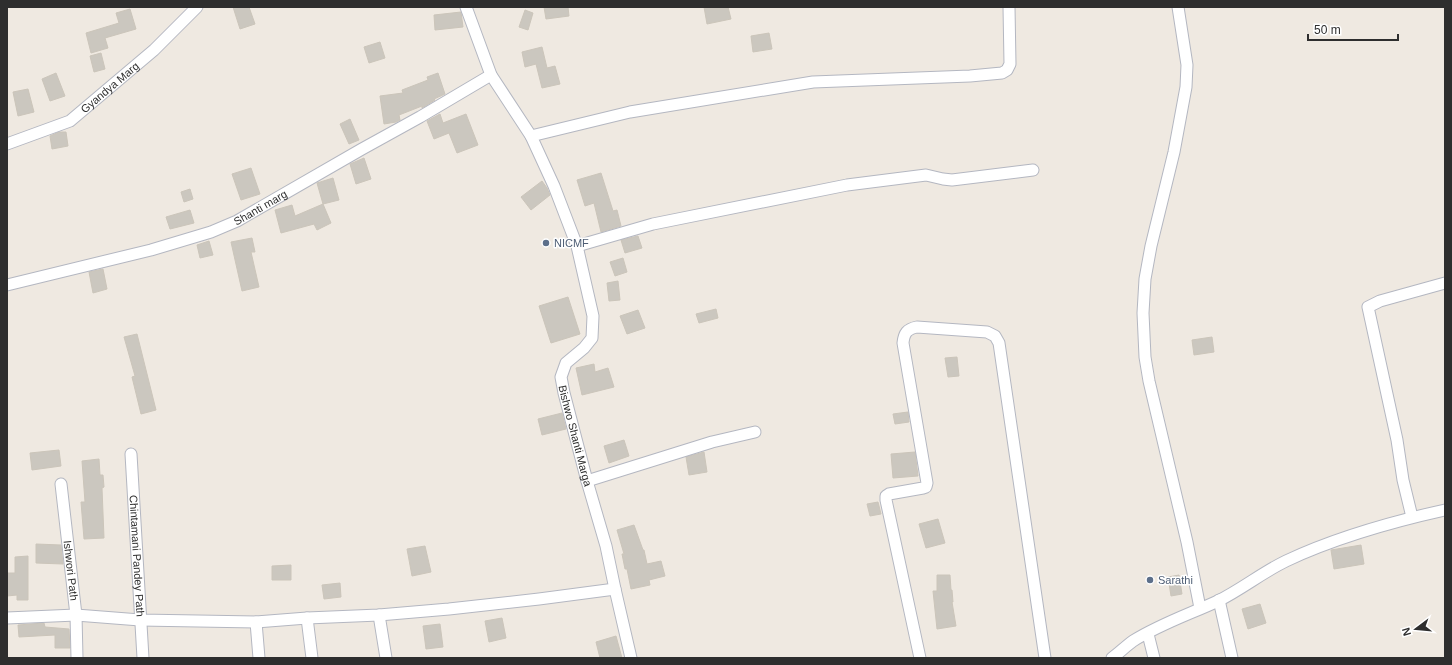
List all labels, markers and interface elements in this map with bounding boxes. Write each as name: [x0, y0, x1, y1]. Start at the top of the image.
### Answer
scale bar: [1308, 16, 1398, 42]
text: 50 m: [1314, 23, 1341, 37]
street label: Gyandya Marg: [78, 60, 141, 115]
street label: Shanti marg: [232, 188, 289, 228]
place label: NICMF: [554, 237, 589, 249]
marker: NICMF: [541, 238, 551, 248]
street label: Bishwo Shanti Marga: [557, 384, 594, 488]
street label: Chintamani Pandey Path: [127, 495, 147, 617]
street label: Ishwori Path: [61, 540, 80, 601]
place label: Sarathi: [1158, 574, 1193, 586]
marker: Sarathi: [1145, 575, 1155, 585]
north arrow: [1396, 609, 1436, 649]
text: N: [1400, 626, 1413, 637]

